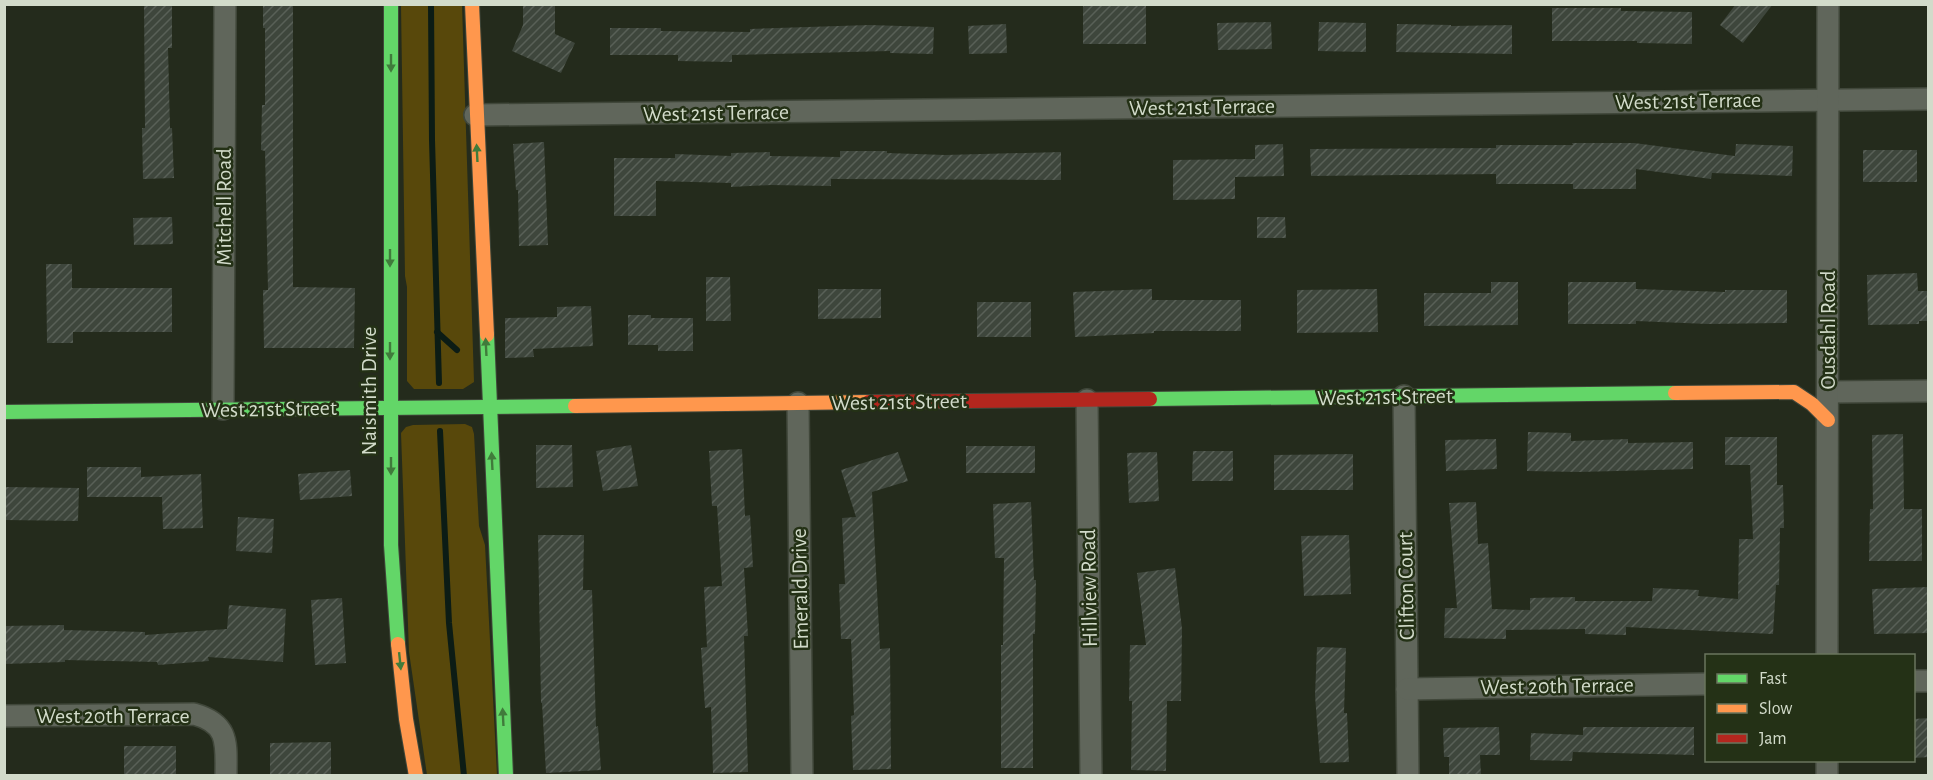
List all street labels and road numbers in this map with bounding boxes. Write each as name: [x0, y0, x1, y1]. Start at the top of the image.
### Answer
street label: West 21st Terrace: [1615, 89, 1761, 113]
street label: West 21st Terrace: [1129, 95, 1275, 119]
street label: West 21st Terrace: [643, 101, 789, 125]
street label: Mitchell Road: [213, 148, 235, 266]
street label: Ousdahl Road: [1817, 270, 1839, 390]
street label: Naismith Drive: [358, 327, 380, 456]
street label: West 21st Street: [1317, 385, 1453, 409]
street label: West 21st Street: [831, 390, 967, 414]
street label: West 21st Street: [201, 397, 337, 421]
street label: Emerald Drive: [788, 528, 812, 650]
street label: Hillview Road: [1077, 529, 1101, 647]
street label: Clifton Court: [1394, 532, 1418, 640]
street label: West 20th Terrace: [1480, 674, 1634, 698]
street label: West 20th Terrace: [36, 705, 190, 727]

